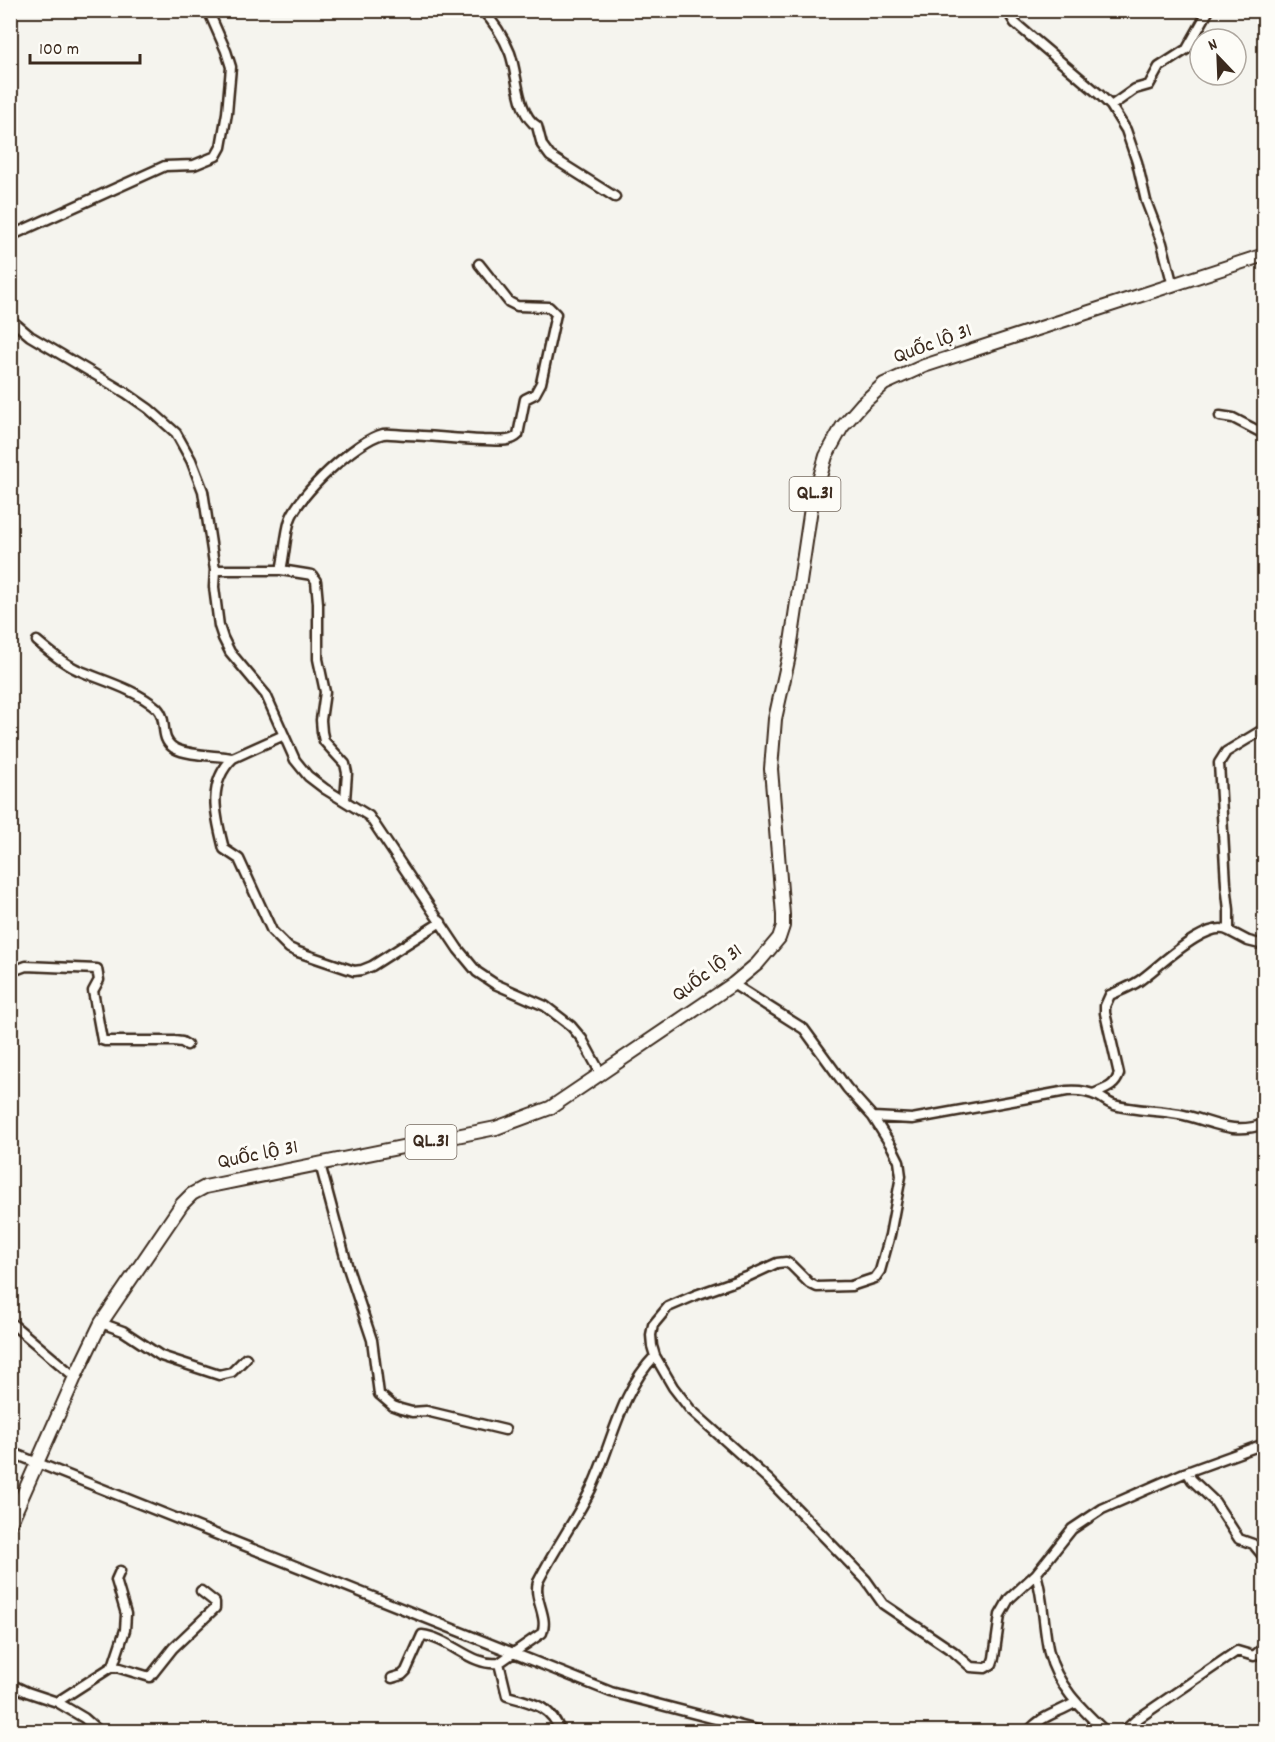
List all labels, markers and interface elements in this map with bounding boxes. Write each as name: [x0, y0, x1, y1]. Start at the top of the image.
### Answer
scale bar: [30, 27, 140, 65]
north arrow: [1188, 27, 1248, 87]
text: N: [1205, 33, 1221, 58]
text: 100 m: [39, 38, 79, 63]
street label: Quốc lộ 31: [890, 317, 976, 373]
road number: QL.31: [790, 477, 840, 511]
street label: Quốc lộ 31: [666, 937, 750, 1011]
road number: QL.31: [406, 1125, 456, 1159]
street label: Quốc lộ 31: [215, 1133, 301, 1179]

